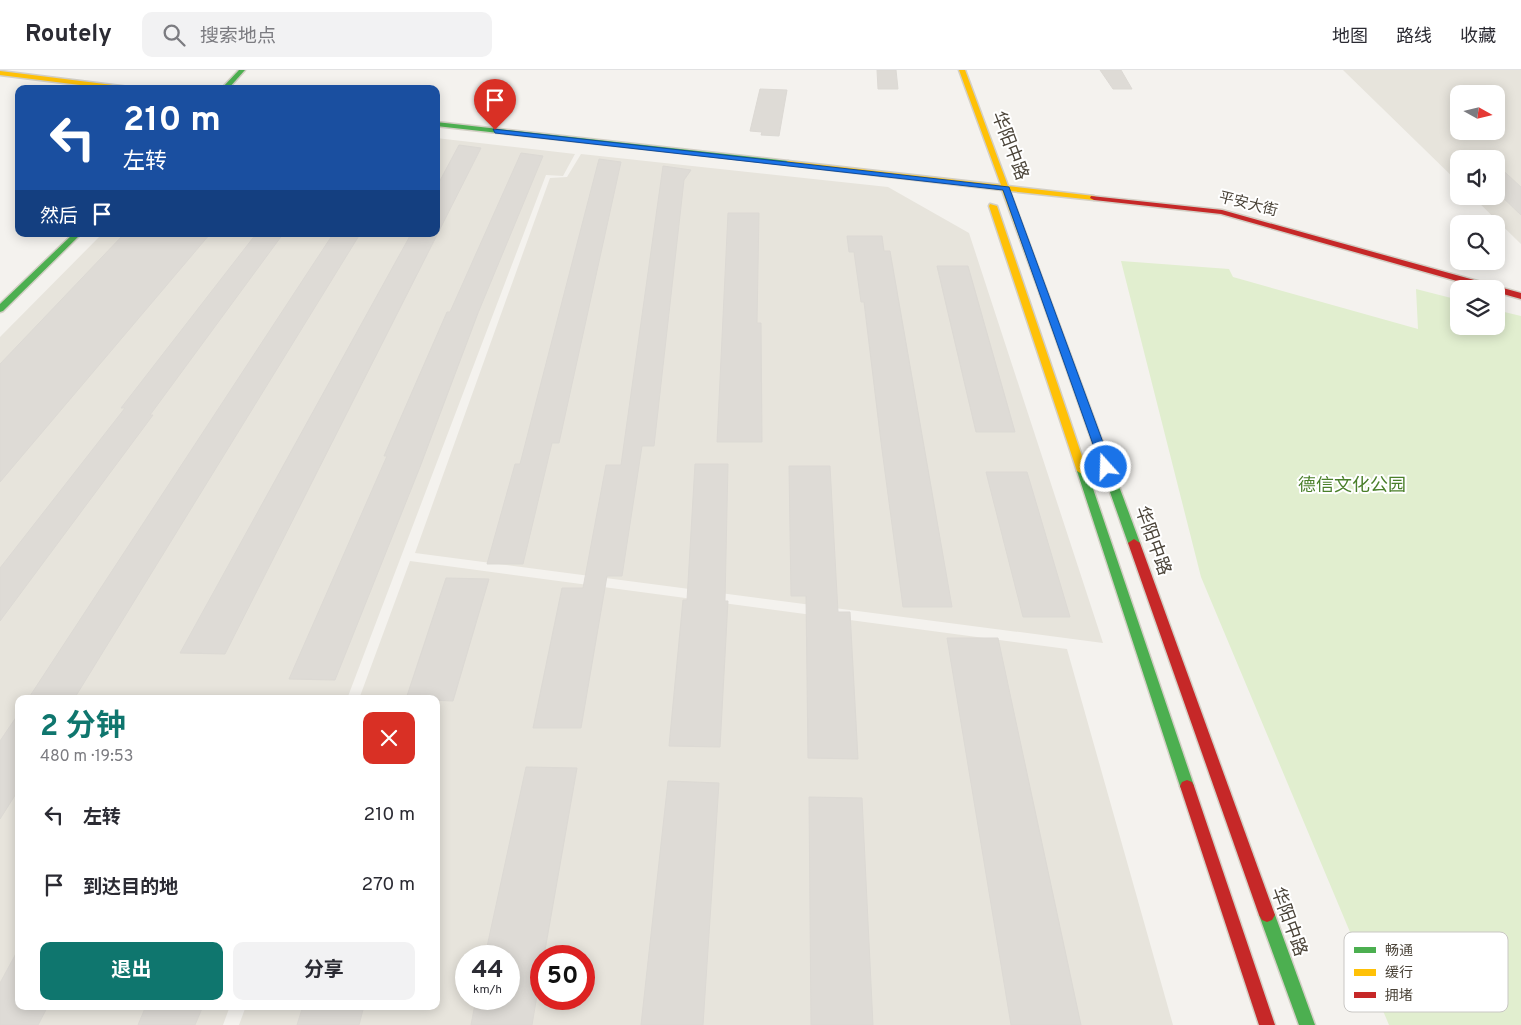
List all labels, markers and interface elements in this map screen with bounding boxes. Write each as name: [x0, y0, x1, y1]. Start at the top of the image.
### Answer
search box: [142, 12, 492, 57]
text: Routely: [25, 20, 112, 50]
icon: search: [160, 21, 188, 49]
text: 搜索地点: [200, 25, 276, 49]
text: 地图: [1332, 26, 1368, 49]
text: 路线: [1396, 26, 1432, 49]
text: 收藏: [1460, 26, 1496, 49]
pin: [474, 79, 516, 130]
north arrow: [1450, 85, 1505, 140]
map controls: [1450, 85, 1505, 335]
icon: arrive: [481, 86, 509, 114]
text: 210 m: [123, 99, 221, 143]
icon: left: [40, 105, 105, 170]
street label: 华阳中路: [985, 108, 1033, 184]
text: 左转: [123, 149, 167, 176]
button: sound: [1450, 150, 1505, 205]
street label: 平安大街: [1217, 189, 1279, 221]
icon: arrive: [88, 200, 116, 228]
text: 然后: [40, 205, 78, 229]
button: search: [1450, 215, 1505, 270]
button: layers: [1450, 280, 1505, 335]
position arrow: [1079, 440, 1131, 492]
park label: 德信文化公园: [1298, 475, 1406, 498]
street label: 华阳中路: [1129, 503, 1175, 579]
text: 2 分钟: [40, 709, 126, 746]
button: close: [363, 712, 415, 764]
text: 480 m · 19:53: [40, 747, 133, 767]
icon: left: [40, 801, 68, 829]
text: 210 m: [364, 803, 415, 827]
text: 左转: [83, 806, 121, 830]
icon: arrive: [40, 871, 68, 899]
text: 270 m: [361, 873, 415, 897]
text: 到达目的地: [83, 876, 178, 900]
street label: 华阳中路: [1265, 884, 1311, 960]
legend: [1344, 932, 1508, 1012]
button: 退出: [40, 942, 223, 1000]
button: 分享: [233, 942, 415, 1000]
text: 畅通: [1385, 943, 1413, 960]
speed limit sign: 50: [530, 945, 595, 1010]
text: 44: [471, 955, 504, 987]
text: 缓行: [1385, 965, 1413, 982]
text: km/h: [473, 982, 502, 998]
text: 拥堵: [1385, 988, 1413, 1005]

